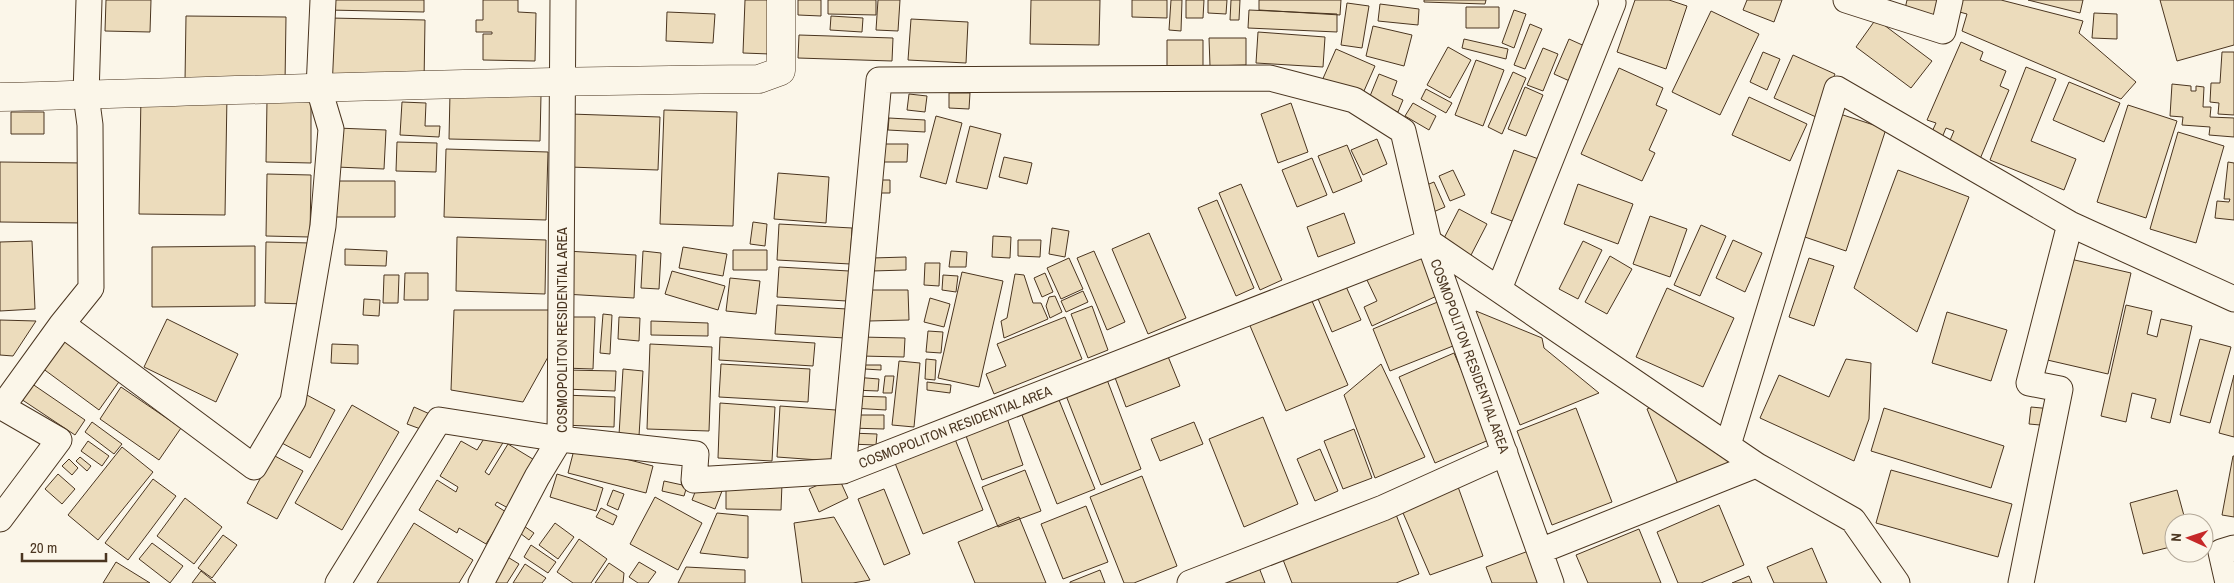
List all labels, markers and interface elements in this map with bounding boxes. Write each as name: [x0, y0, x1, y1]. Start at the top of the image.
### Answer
street label: COSMOPOLITON RESIDENTIAL AREA: [553, 227, 571, 433]
street label: COSMOPOLITON RESIDENTIAL AREA: [1426, 256, 1514, 456]
street label: COSMOPOLITON RESIDENTIAL AREA: [856, 382, 1054, 472]
north arrow: [2164, 513, 2214, 563]
scale bar: [22, 530, 106, 562]
text: N: [2167, 533, 2185, 542]
text: 20 m: [30, 537, 57, 558]

